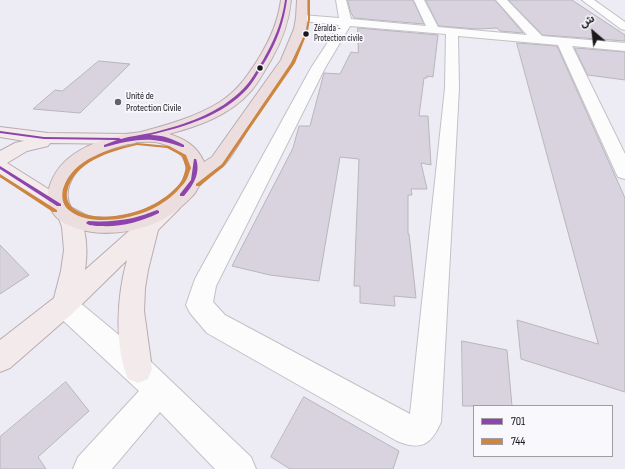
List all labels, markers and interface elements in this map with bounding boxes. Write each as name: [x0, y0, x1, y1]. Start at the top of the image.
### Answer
north arrow: [573, 12, 613, 52]
text: ش: [577, 12, 597, 30]
place label: Zéralda - Protection civile: [314, 24, 363, 45]
marker: Zéralda - Protection civile: [301, 29, 311, 39]
unlabelled marker: [255, 63, 265, 73]
place label: Unité de Protection Civile: [126, 90, 181, 114]
marker: Unité de Protection Civile: [113, 97, 123, 107]
legend: [473, 405, 613, 457]
text: 701: [511, 414, 525, 429]
text: 744: [511, 434, 525, 449]

